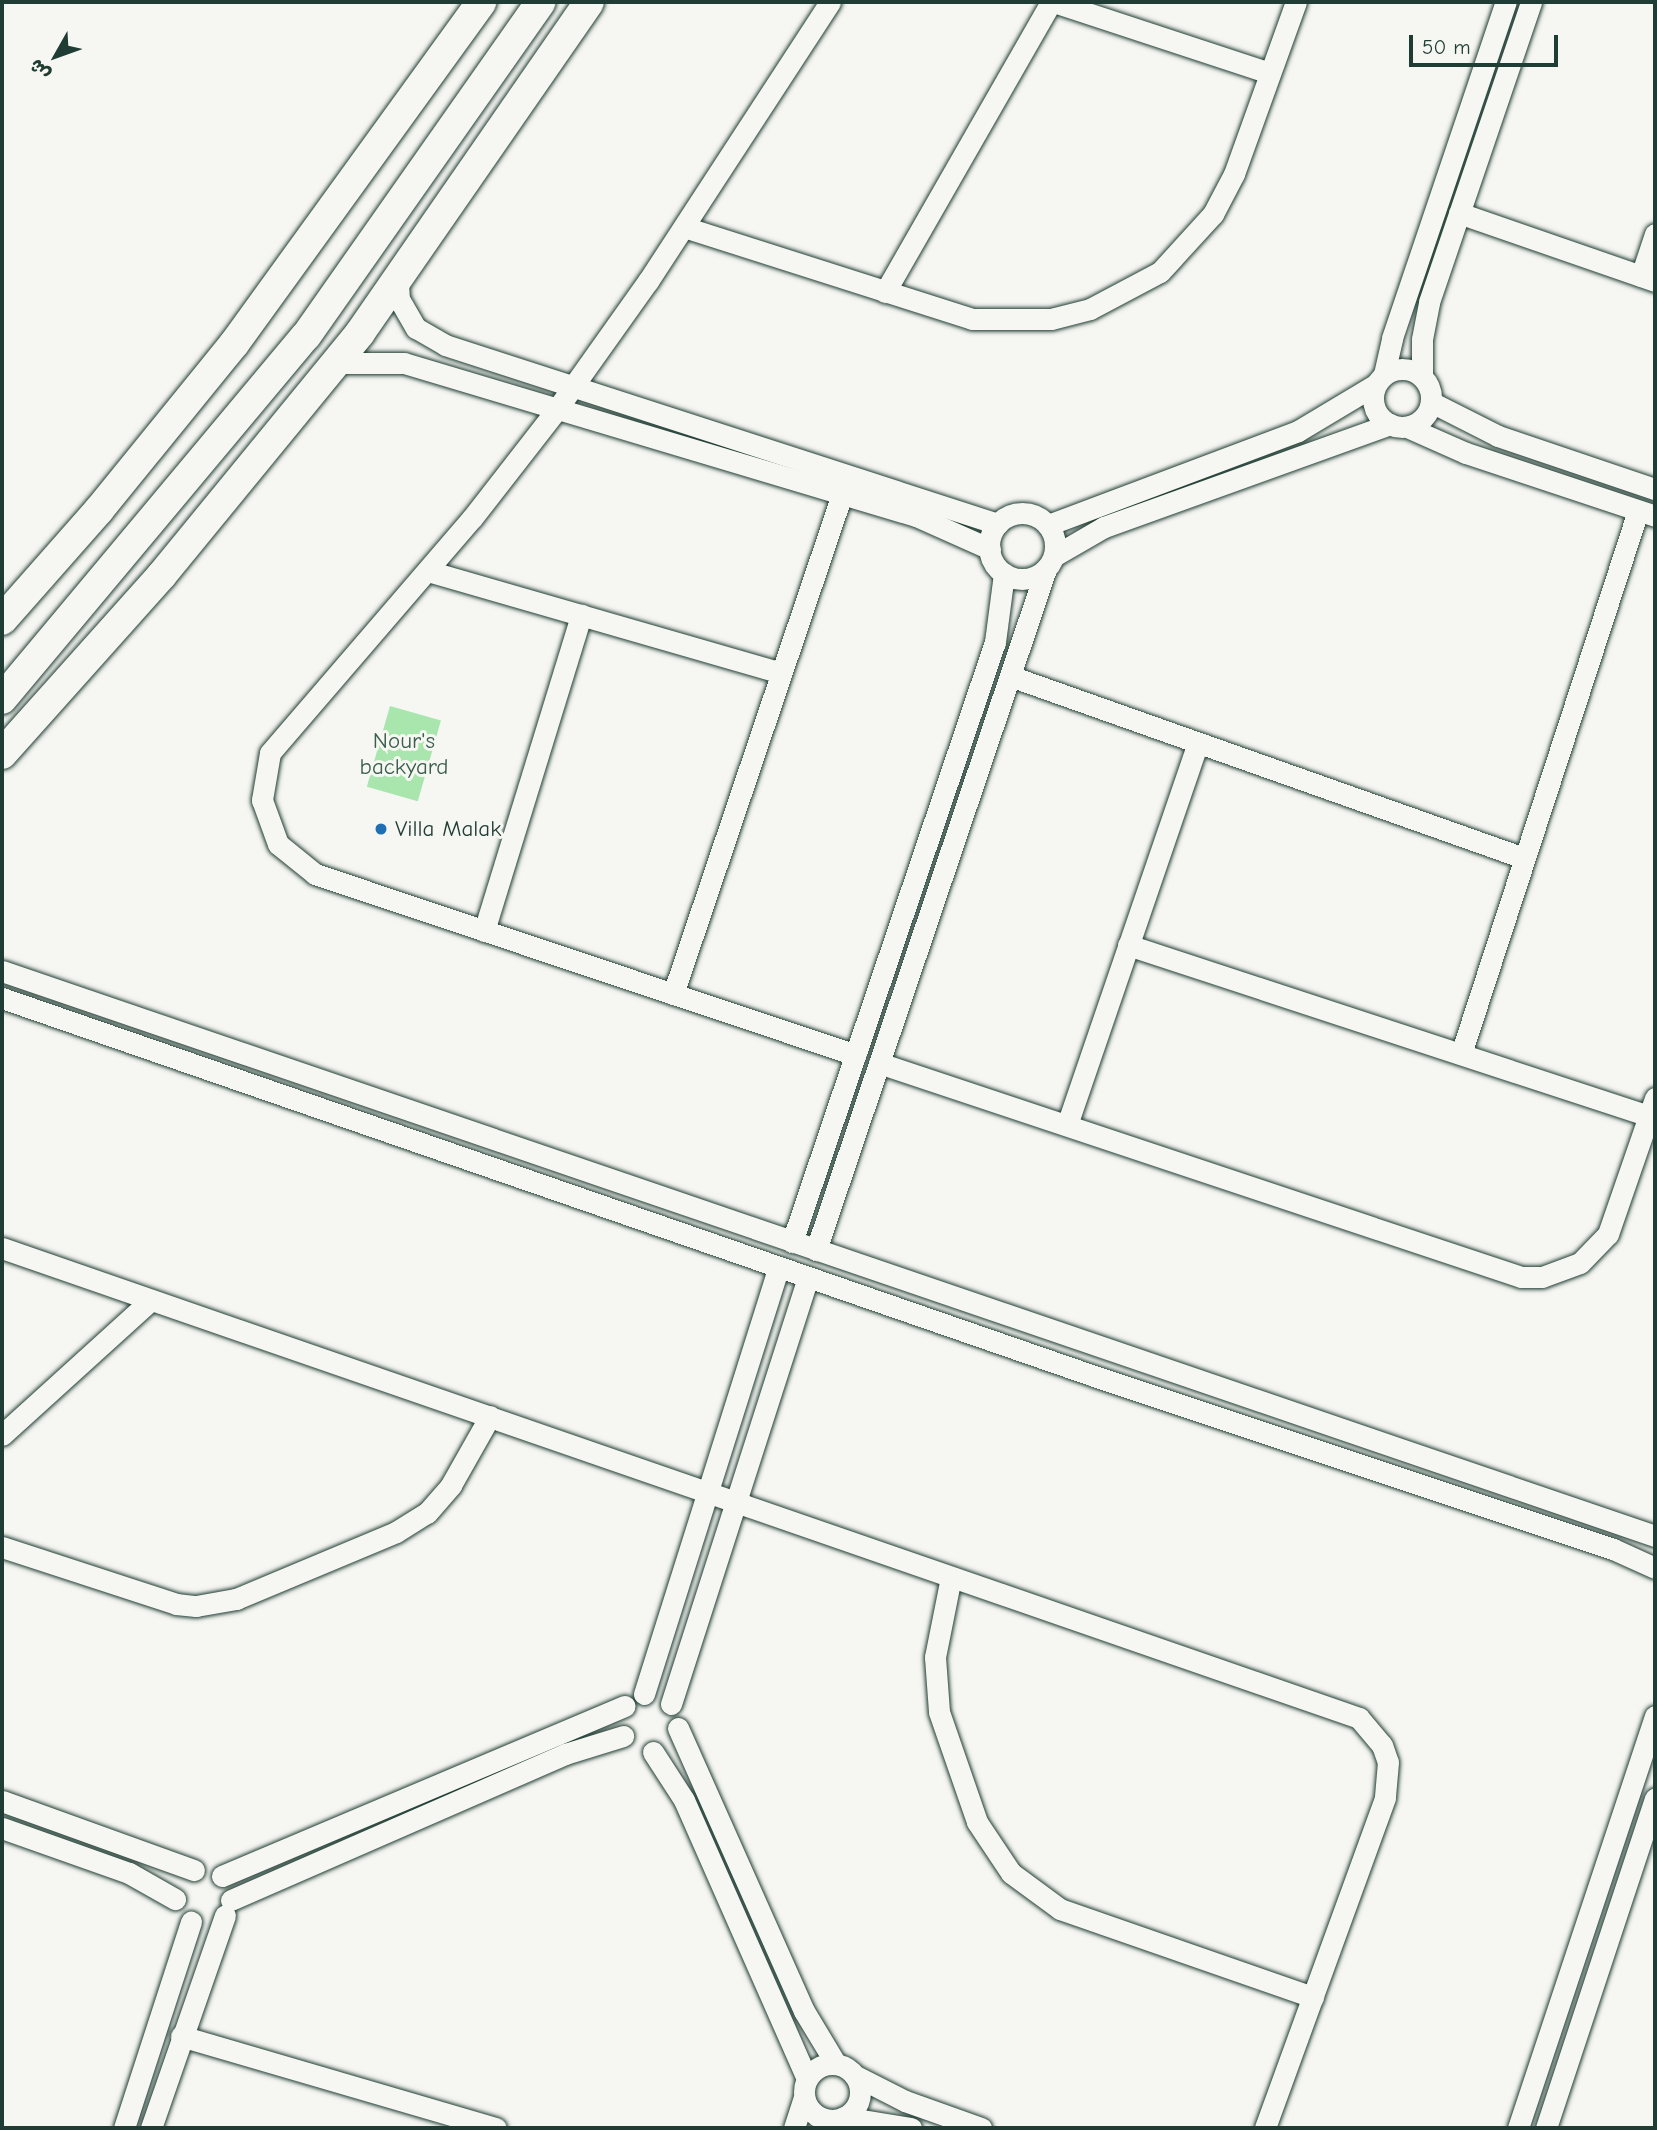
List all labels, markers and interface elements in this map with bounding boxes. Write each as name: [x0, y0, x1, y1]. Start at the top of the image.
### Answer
north arrow: [21, 21, 91, 91]
scale bar: [1412, 21, 1561, 65]
text: 50 m: [1422, 35, 1471, 59]
text: ش: [25, 54, 55, 85]
park label: Nour's backyard: [360, 727, 448, 781]
place label: Villa Malak: [395, 815, 501, 843]
marker: Villa Malak: [373, 821, 389, 837]

